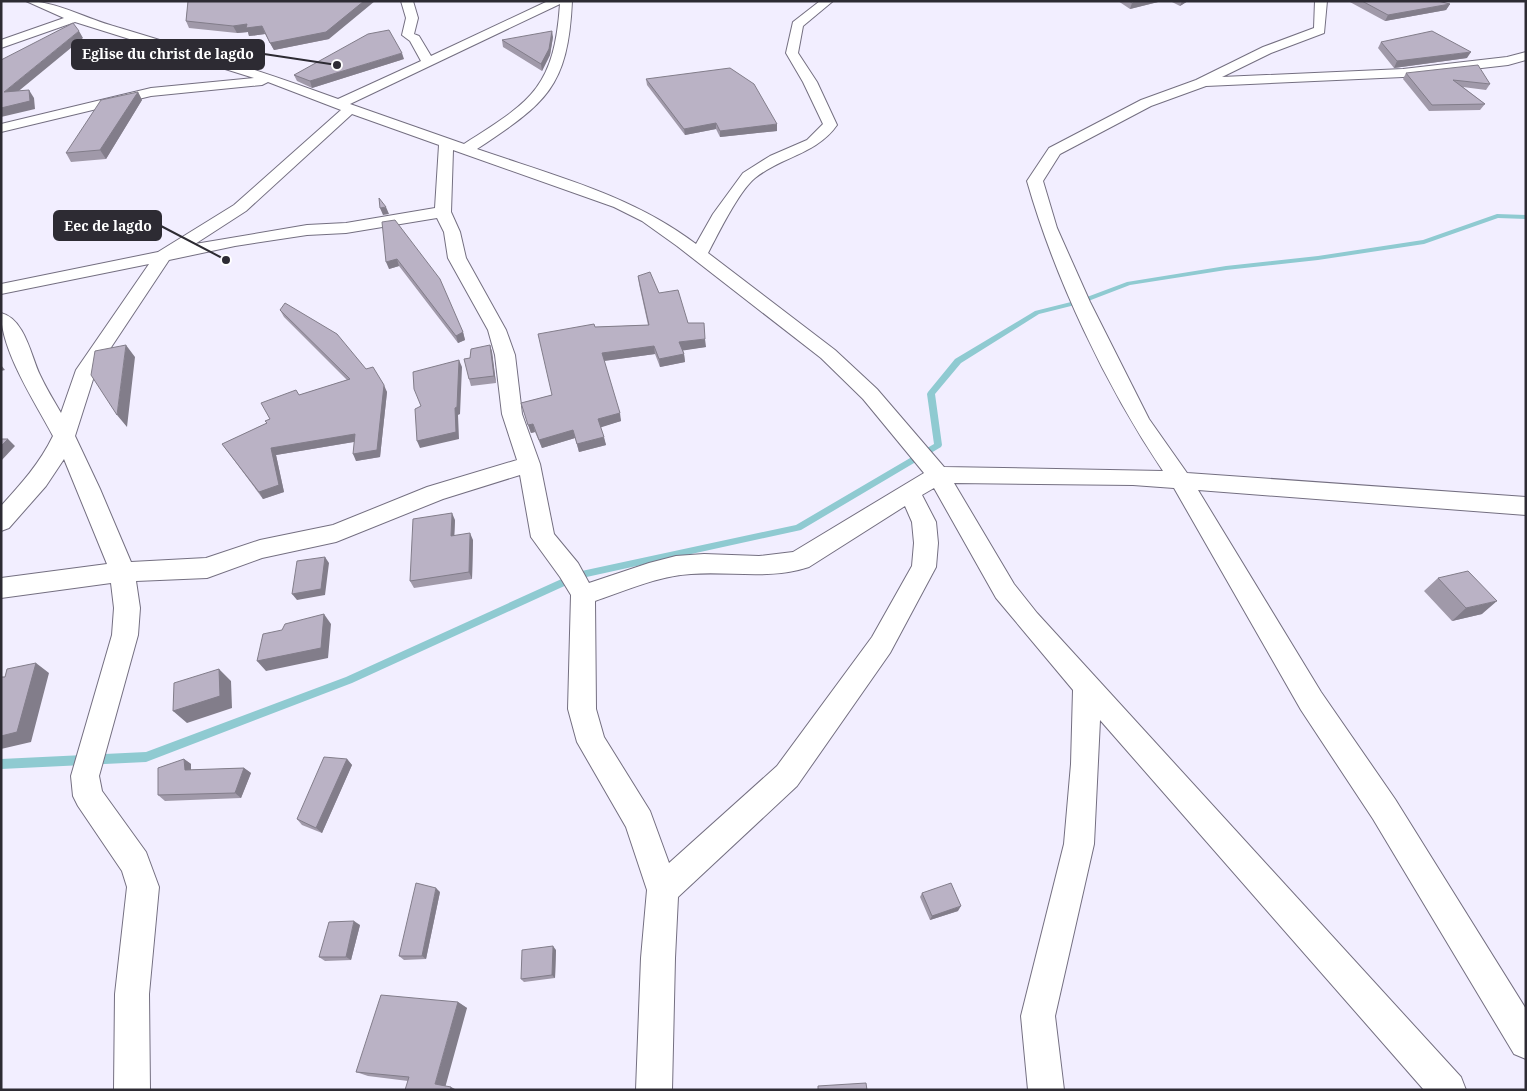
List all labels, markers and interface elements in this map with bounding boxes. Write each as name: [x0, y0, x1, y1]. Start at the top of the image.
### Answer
callout: Eglise du christ de lagdo: [72, 40, 264, 69]
text: Eglise du christ de lagdo: [82, 44, 254, 63]
callout: Eec de lagdo: [54, 211, 161, 240]
text: Eec de lagdo: [64, 216, 152, 235]

